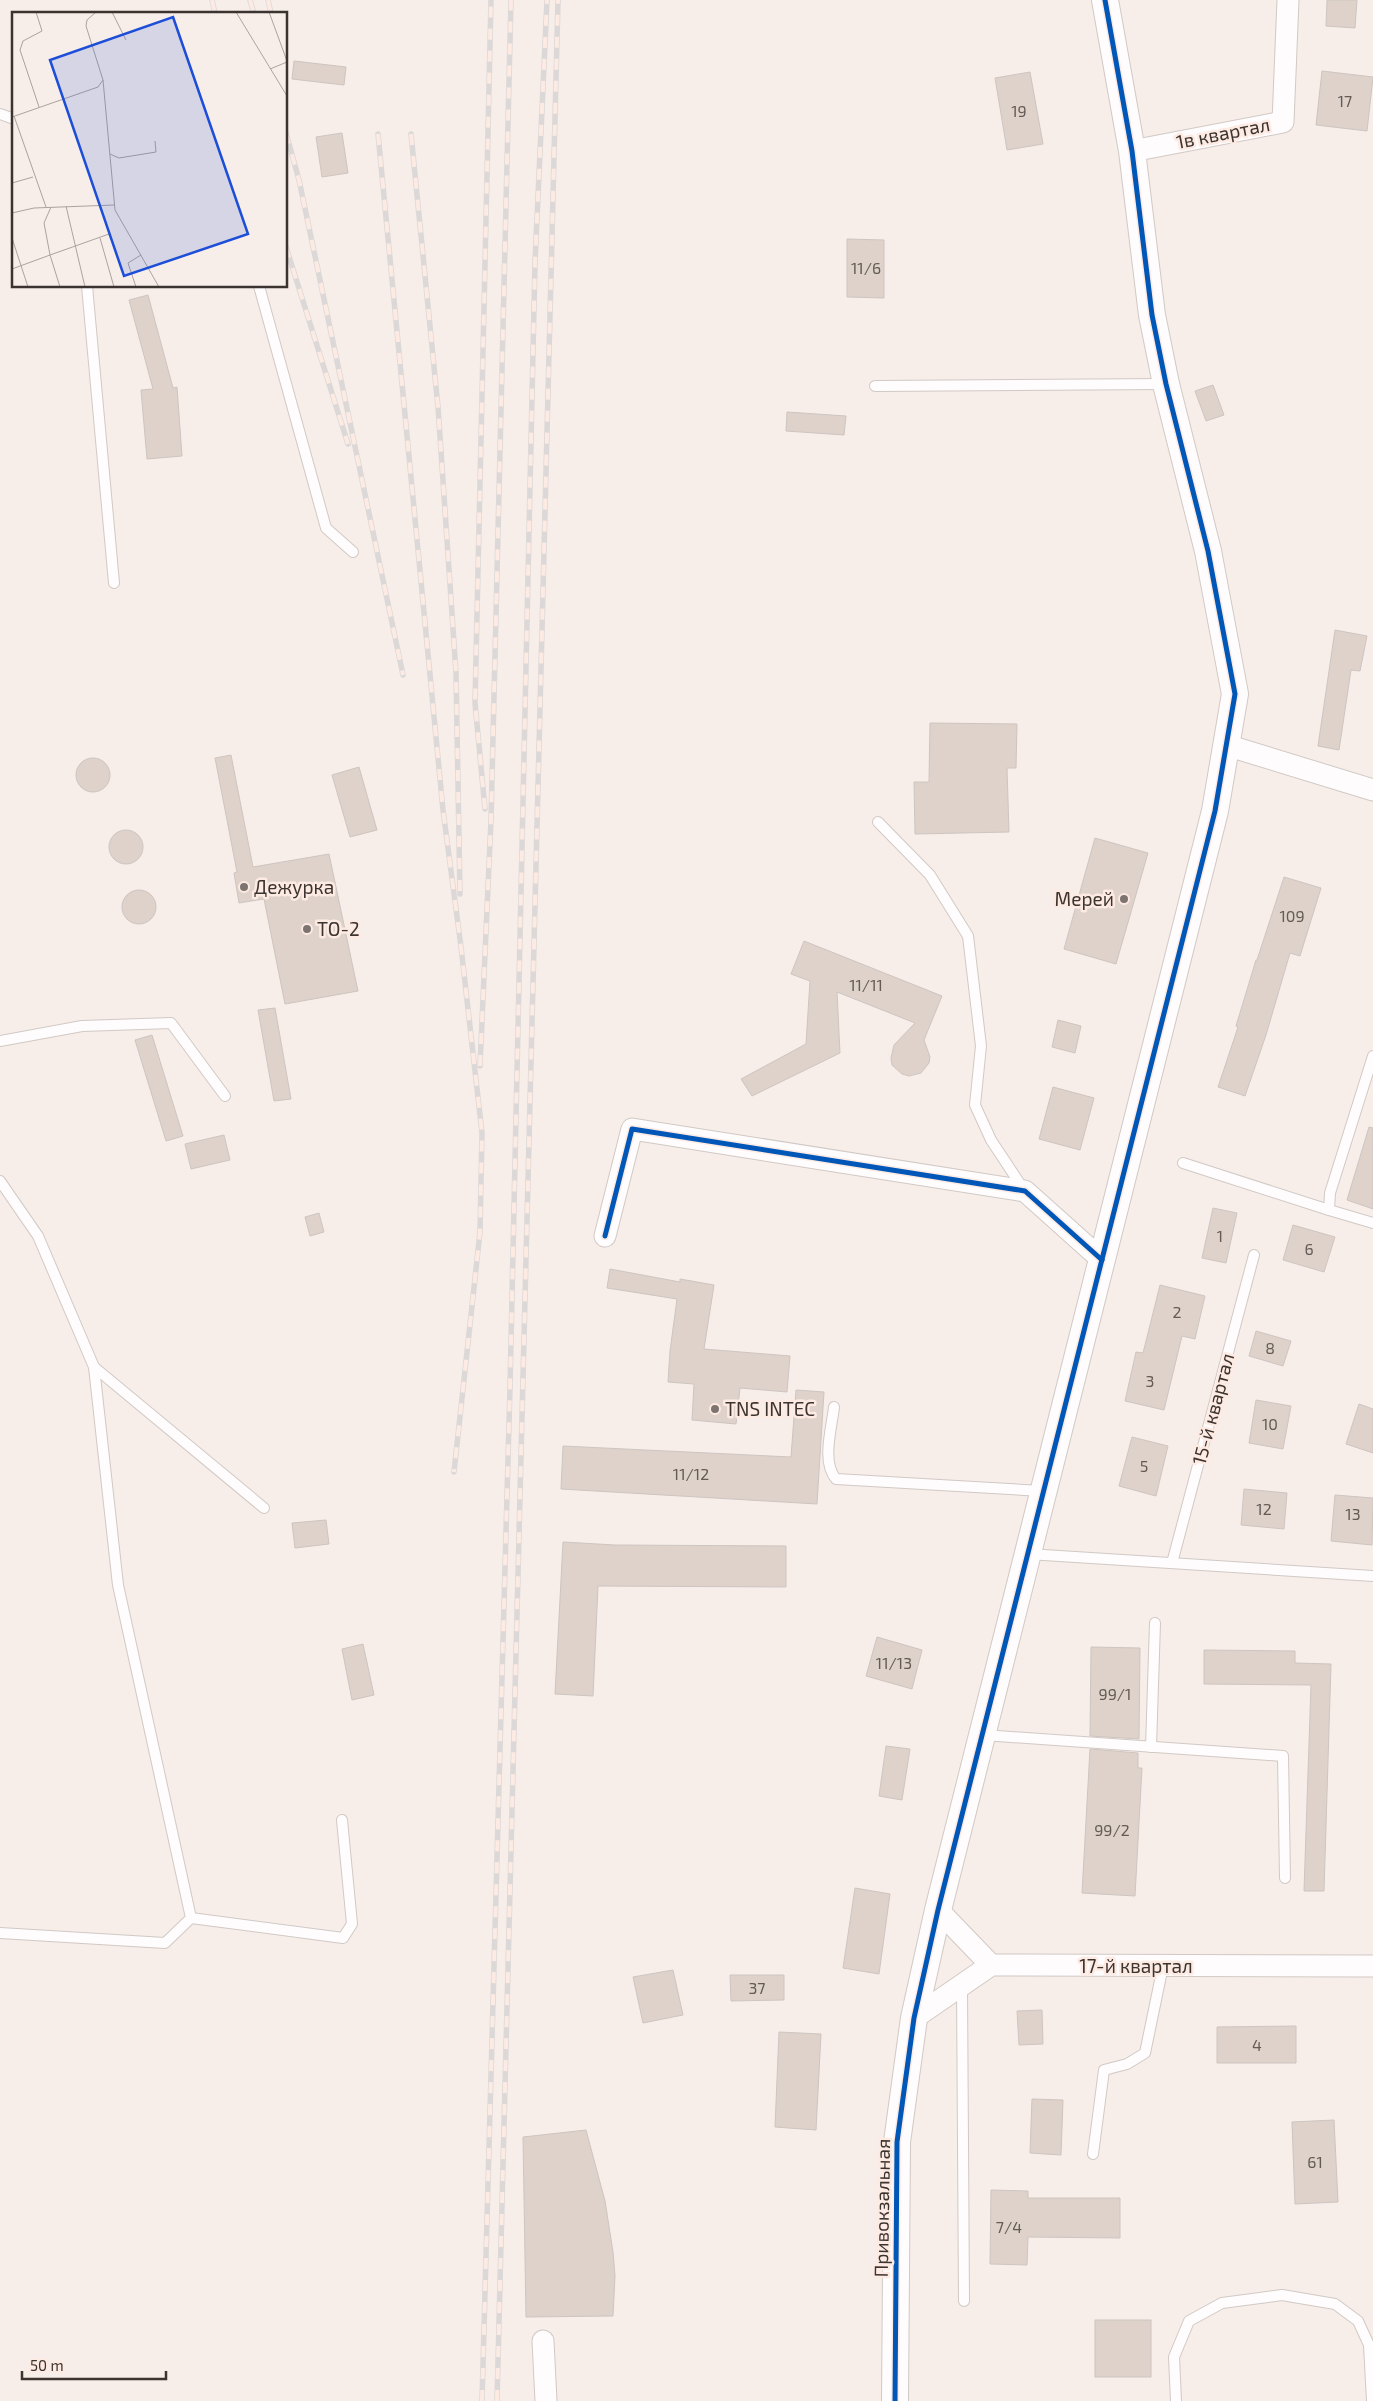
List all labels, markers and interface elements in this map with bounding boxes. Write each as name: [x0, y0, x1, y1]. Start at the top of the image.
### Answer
inset map: [12, 12, 288, 288]
house number: 17: [1338, 91, 1352, 110]
house number: 19: [1011, 101, 1027, 120]
street label: 1в квартал: [1174, 112, 1272, 153]
house number: 11/6: [851, 258, 881, 277]
place label: Дежурка: [254, 875, 334, 899]
marker: Дежурка: [238, 881, 250, 893]
place label: Мерей: [1055, 887, 1114, 910]
marker: Мерей: [1118, 893, 1130, 905]
house number: 109: [1279, 906, 1305, 925]
place label: ТО-2: [317, 917, 360, 940]
marker: ТО-2: [301, 923, 313, 935]
house number: 11/11: [849, 975, 883, 994]
house number: 1: [1217, 1226, 1223, 1245]
house number: 6: [1304, 1239, 1314, 1258]
house number: 2: [1173, 1302, 1182, 1321]
house number: 8: [1265, 1338, 1275, 1357]
street label: 15-й квартал: [1187, 1351, 1238, 1467]
house number: 3: [1146, 1371, 1154, 1390]
place label: TNS INTEC: [725, 1397, 815, 1420]
marker: TNS INTEC: [709, 1403, 721, 1415]
house number: 10: [1262, 1414, 1278, 1433]
house number: 5: [1140, 1456, 1148, 1475]
house number: 11/12: [673, 1464, 709, 1483]
house number: 12: [1256, 1499, 1272, 1518]
house number: 13: [1345, 1504, 1361, 1523]
house number: 11/13: [876, 1653, 912, 1672]
house number: 99/1: [1099, 1684, 1131, 1703]
house number: 99/2: [1094, 1820, 1130, 1839]
street label: 17-й квартал: [1079, 1954, 1193, 1977]
house number: 37: [748, 1978, 766, 1997]
house number: 4: [1252, 2035, 1262, 2054]
street label: Привокзальная: [869, 2138, 894, 2278]
house number: 61: [1307, 2152, 1323, 2171]
house number: 7/4: [996, 2217, 1022, 2236]
scale bar: [22, 2348, 166, 2380]
text: 50 m: [30, 2356, 64, 2374]

